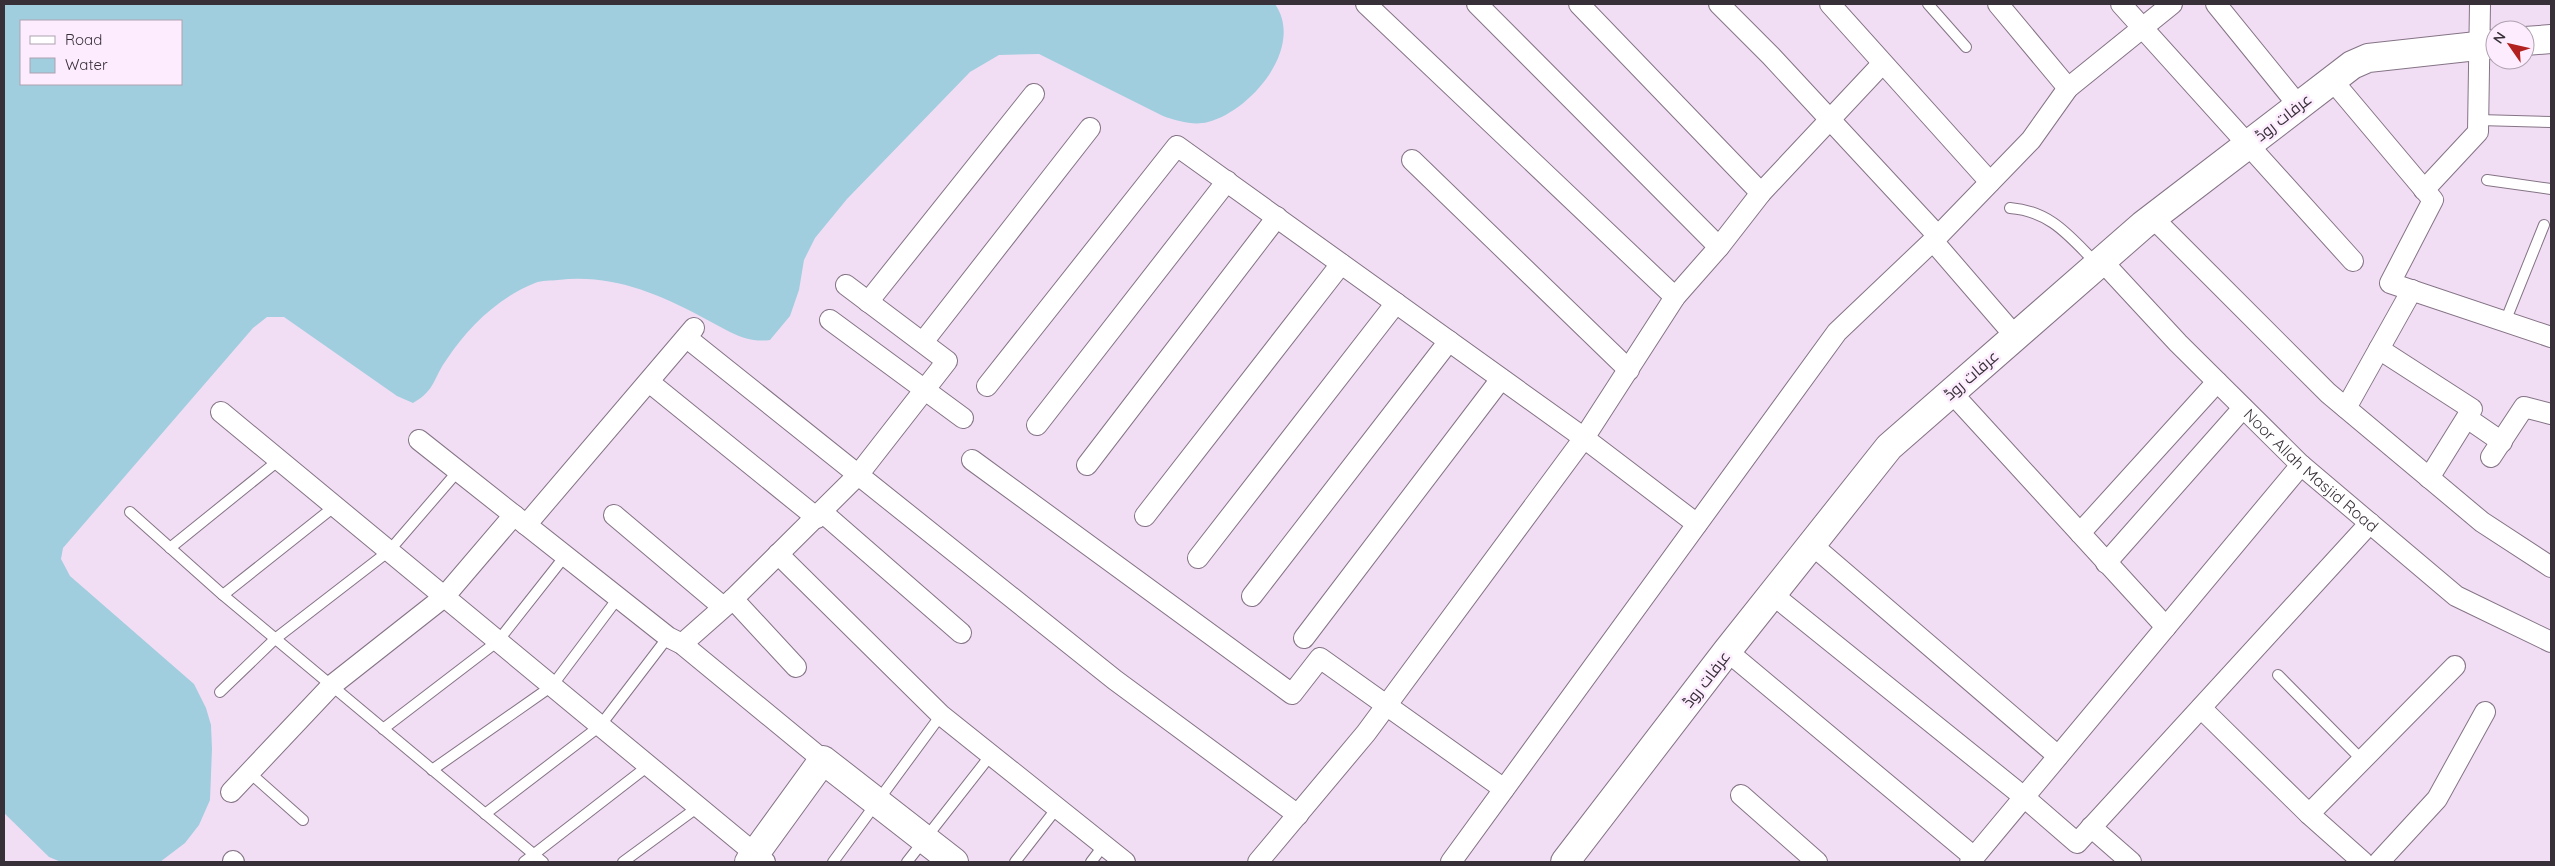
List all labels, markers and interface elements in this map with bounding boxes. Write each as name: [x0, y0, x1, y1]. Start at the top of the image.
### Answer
legend: [20, 20, 182, 85]
north arrow: [2485, 20, 2535, 70]
text: N: [2489, 28, 2510, 47]
text: Road: [65, 30, 102, 49]
text: Water: [65, 55, 108, 74]
street label: عرفات روڈ: [2251, 89, 2315, 145]
street label: عرفات روڈ: [1939, 346, 2003, 404]
street label: Noor Allah Masjid Road: [2240, 404, 2382, 536]
street label: عرفات روڈ: [1678, 647, 1734, 711]

